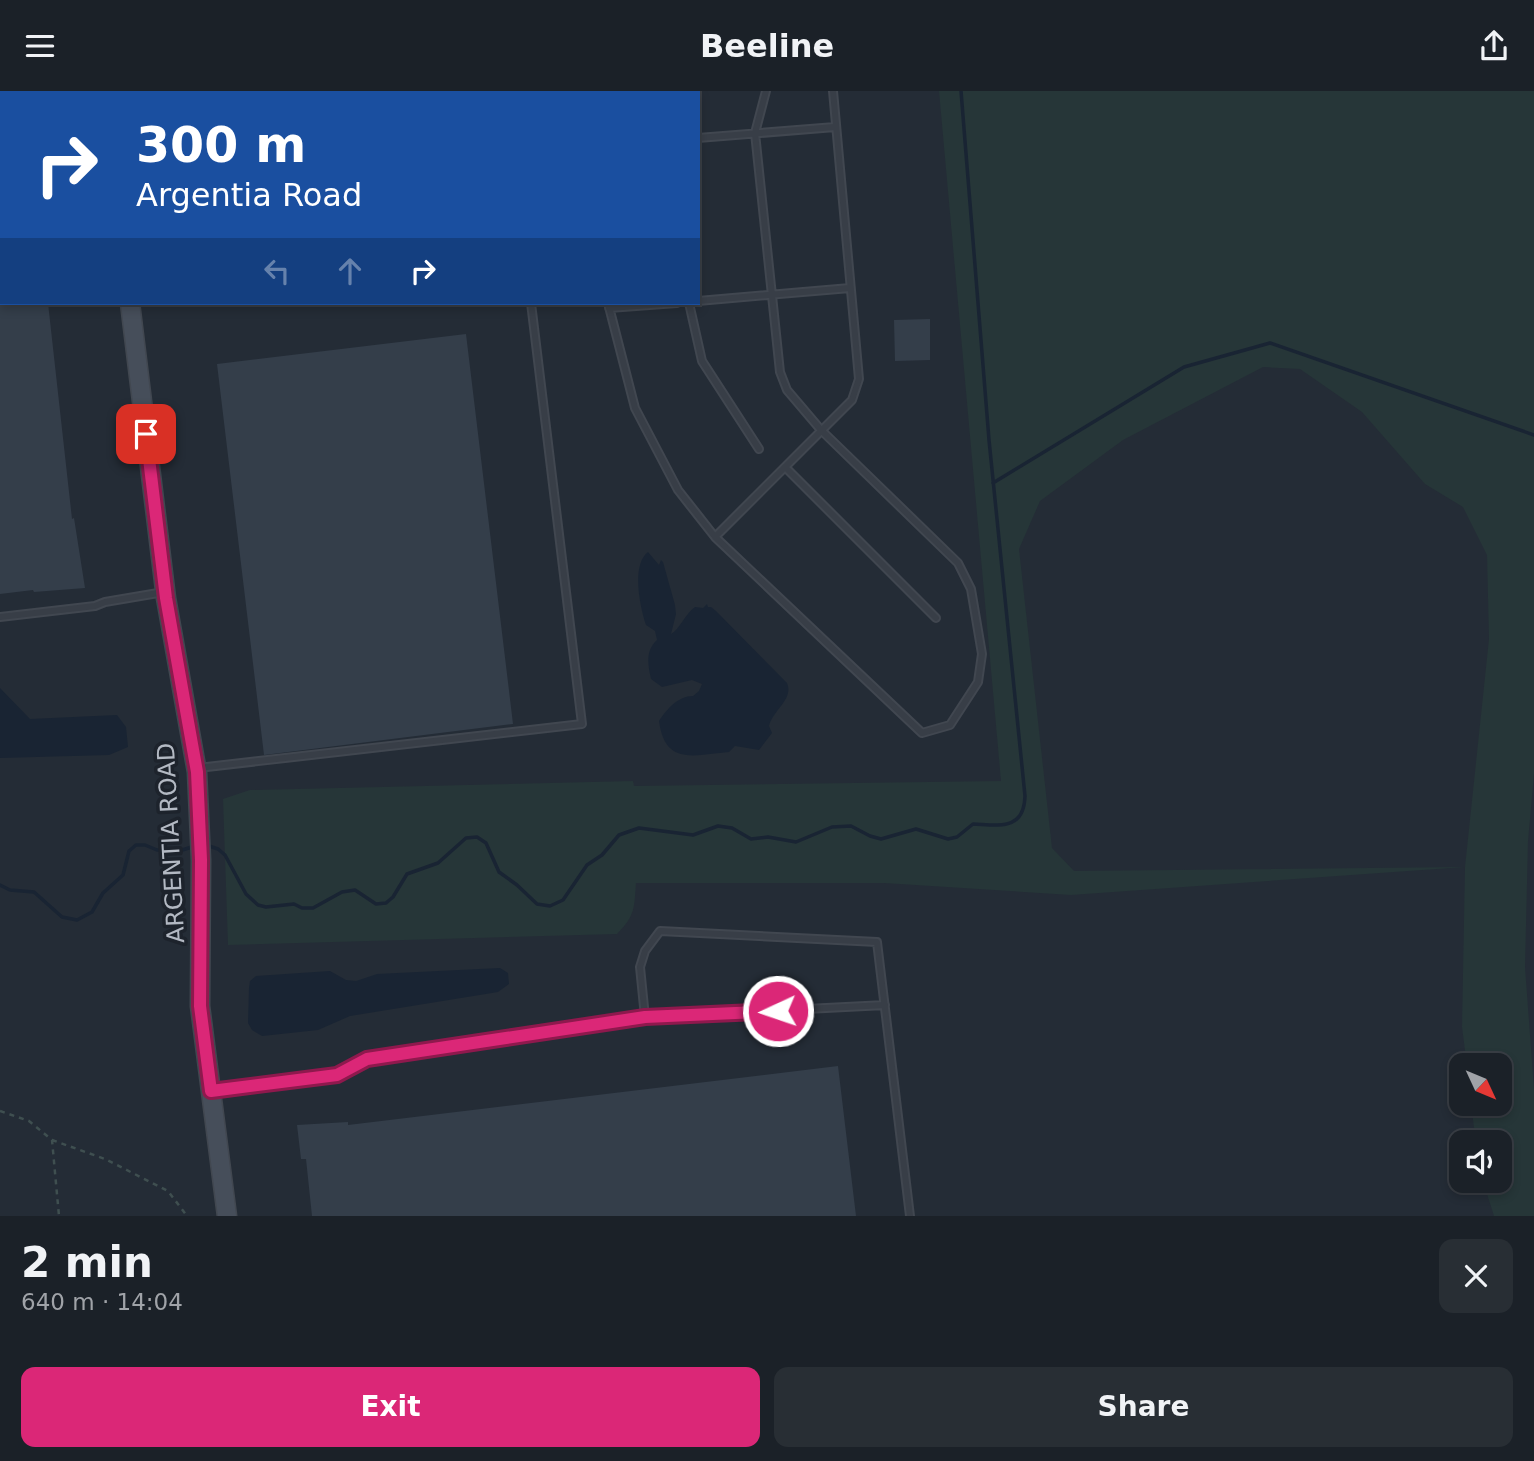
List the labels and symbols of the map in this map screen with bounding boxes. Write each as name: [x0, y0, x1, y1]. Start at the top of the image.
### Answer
pin: [116, 404, 176, 464]
street label: ARGENTIA ROAD: [152, 742, 190, 944]
position arrow: [741, 974, 815, 1048]
north arrow: [1449, 1053, 1512, 1117]

